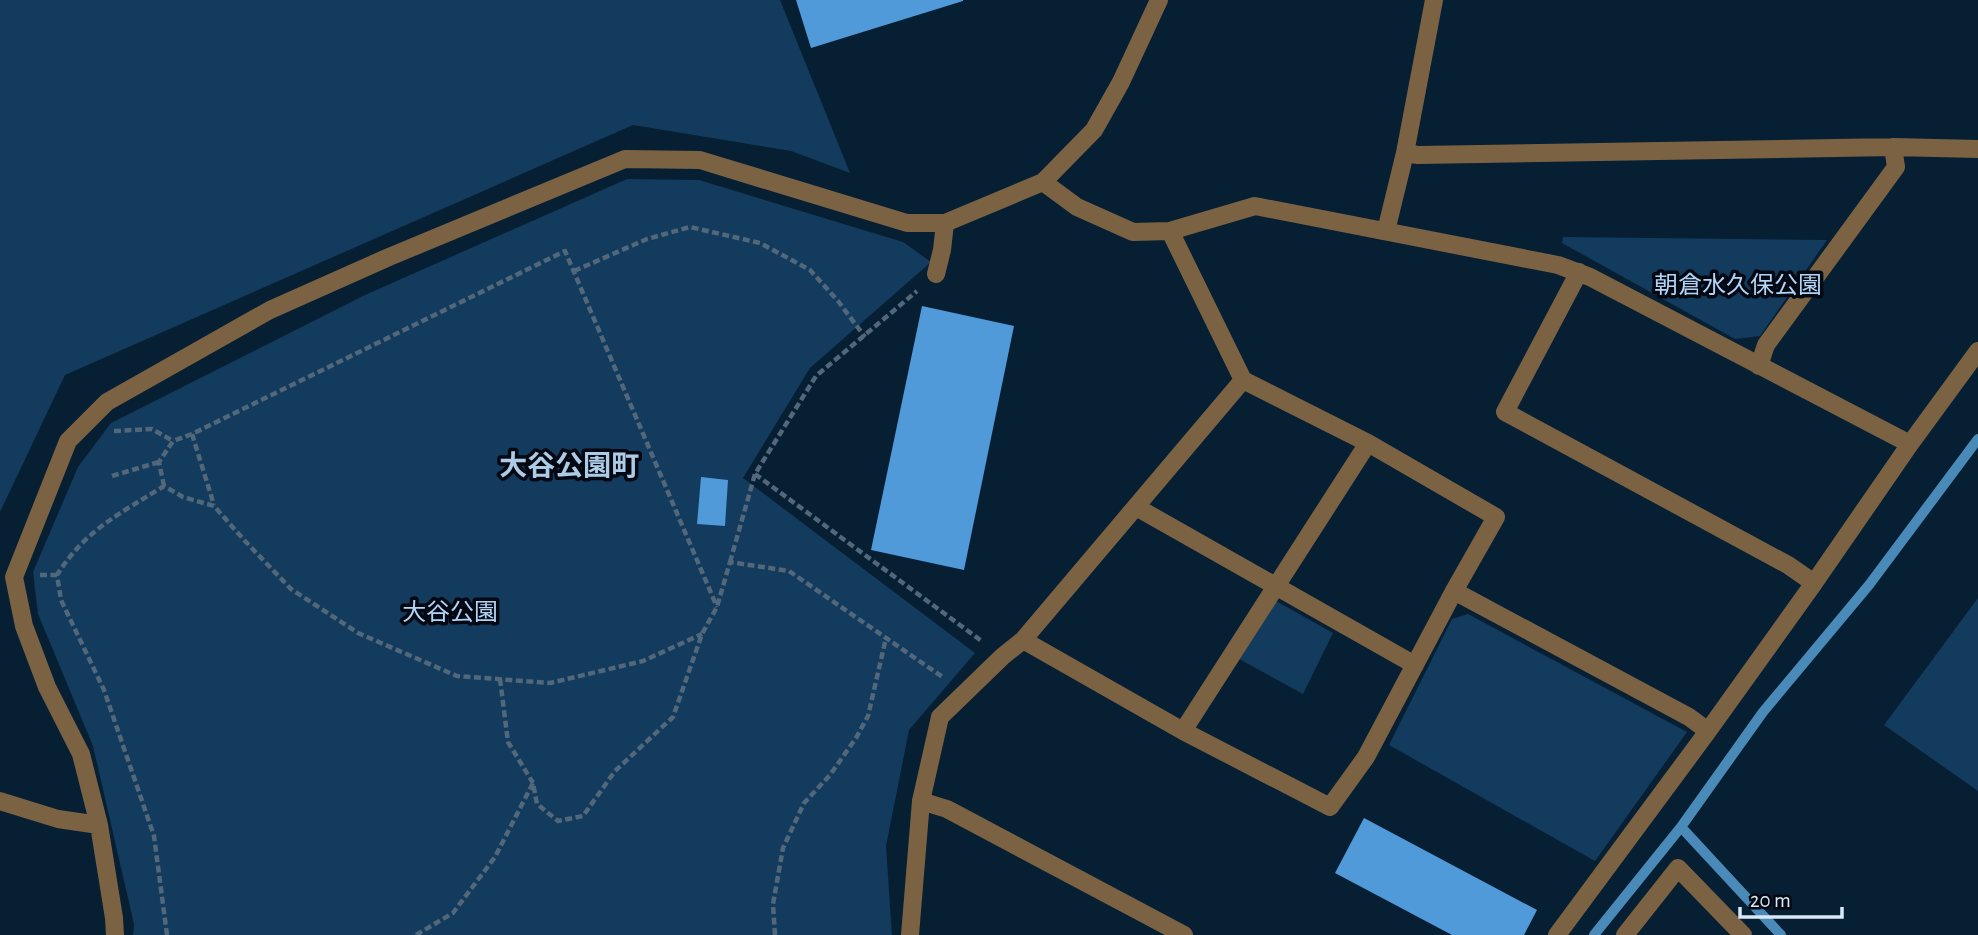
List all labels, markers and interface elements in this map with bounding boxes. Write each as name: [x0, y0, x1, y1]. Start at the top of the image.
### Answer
park label: 朝倉水久保公園: [1654, 272, 1822, 298]
district label: 大谷公園町: [499, 451, 639, 481]
park label: 大谷公園: [402, 600, 498, 625]
scale bar: [1740, 876, 1842, 920]
text: 20 m: [1750, 890, 1791, 911]

